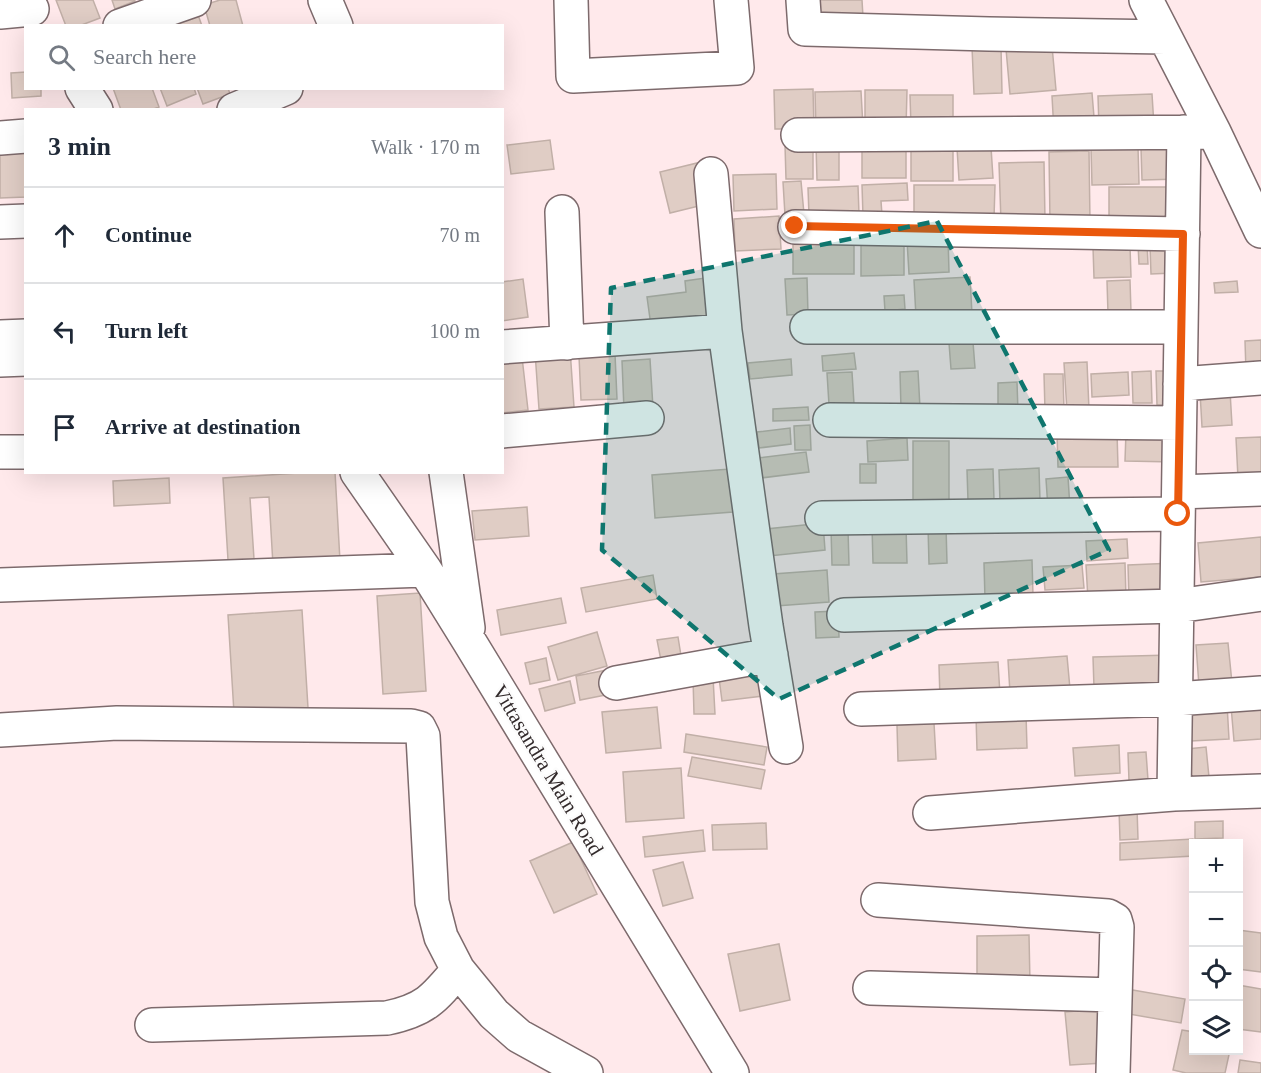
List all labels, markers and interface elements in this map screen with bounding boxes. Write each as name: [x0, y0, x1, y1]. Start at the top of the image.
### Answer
search box: [24, 24, 504, 90]
icon: search: [45, 41, 78, 74]
text: Search here: [93, 44, 196, 69]
text: 3 min: [48, 132, 111, 161]
text: Walk · 170 m: [371, 136, 480, 158]
route end: [781, 212, 807, 238]
icon: ahead: [48, 219, 81, 252]
text: Continue: [105, 222, 192, 247]
text: 70 m: [439, 224, 480, 246]
icon: left: [48, 315, 81, 348]
text: Turn left: [105, 318, 188, 343]
text: 100 m: [429, 320, 480, 342]
icon: arrive: [48, 411, 81, 444]
text: Arrive at destination: [105, 414, 301, 439]
route start: [1164, 500, 1190, 526]
street label: Vittasandra Main Road: [488, 680, 609, 860]
map controls: [1189, 839, 1243, 1055]
button: +: [1189, 839, 1243, 893]
button: −: [1189, 893, 1243, 947]
button: locate: [1189, 947, 1243, 1001]
button: layers: [1189, 1001, 1243, 1055]

